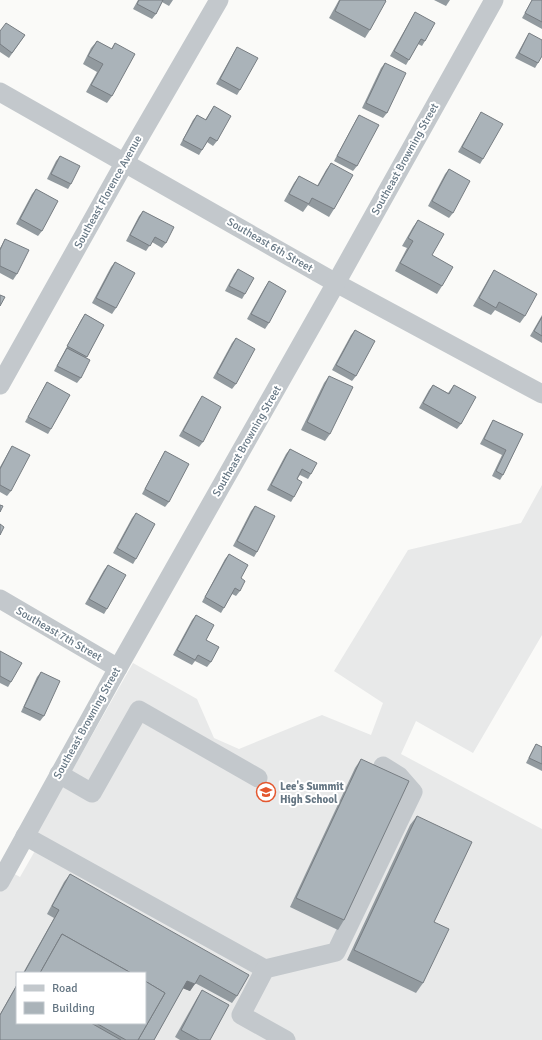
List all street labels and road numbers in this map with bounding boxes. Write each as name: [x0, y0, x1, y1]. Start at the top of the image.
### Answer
street label: Southeast Browning Street: [369, 101, 441, 217]
street label: Southeast Florence Avenue: [71, 133, 145, 251]
street label: Southeast 6th Street: [225, 215, 315, 275]
street label: Southeast Browning Street: [210, 383, 284, 499]
street label: Southeast 7th Street: [14, 604, 104, 664]
street label: Southeast Browning Street: [51, 665, 123, 781]

